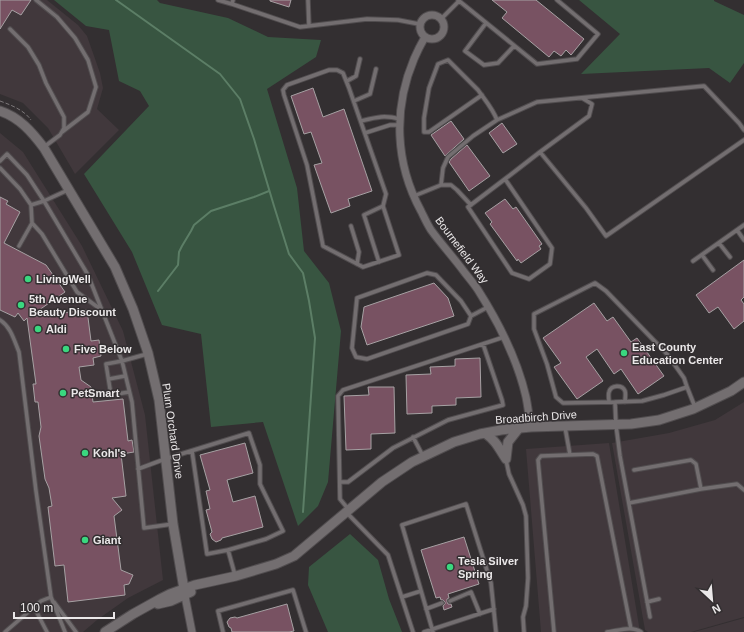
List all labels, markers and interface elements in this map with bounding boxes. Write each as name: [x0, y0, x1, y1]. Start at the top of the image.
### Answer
street label: Bournefield Way: [433, 214, 491, 286]
place label: LivingWell: [36, 273, 91, 285]
marker: LivingWell: [23, 274, 33, 284]
place label: 5th Avenue Beauty Discount: [29, 293, 116, 318]
marker: 5th Avenue Beauty Discount: [16, 300, 26, 310]
place label: Aldi: [46, 323, 67, 335]
marker: Aldi: [33, 324, 43, 334]
place label: East County Education Center: [632, 341, 724, 366]
place label: Five Below: [74, 343, 132, 355]
marker: Five Below: [61, 344, 71, 354]
marker: East County Education Center: [619, 348, 629, 358]
street label: Plum Orchard Drive: [160, 382, 186, 480]
place label: PetSmart: [71, 387, 120, 399]
marker: PetSmart: [58, 388, 68, 398]
street label: Broadbirch Drive: [495, 408, 577, 426]
place label: Kohl's: [93, 447, 126, 459]
marker: Kohl's: [80, 448, 90, 458]
place label: Giant: [93, 534, 121, 546]
marker: Giant: [80, 535, 90, 545]
place label: Tesla Silver Spring: [458, 555, 519, 580]
marker: Tesla Silver Spring: [445, 562, 455, 572]
north arrow: [692, 580, 732, 620]
scale bar: [14, 594, 114, 620]
text: 100 m: [20, 601, 53, 615]
text: N: [710, 602, 723, 616]

